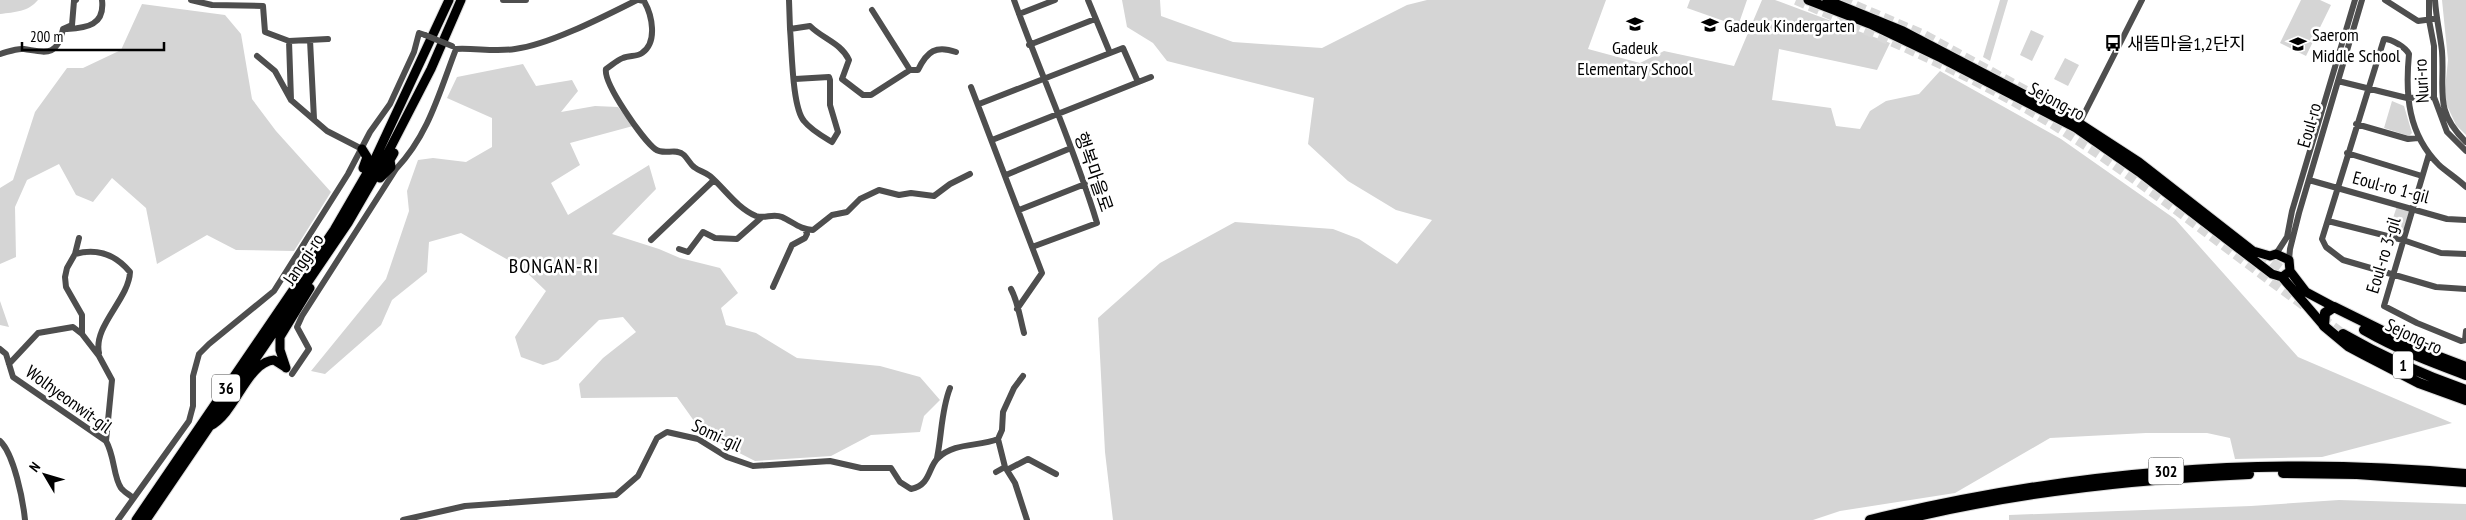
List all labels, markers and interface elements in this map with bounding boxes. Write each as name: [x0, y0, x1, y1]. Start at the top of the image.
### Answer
school or university icon: Gadeuk Elementary School: [1625, 14, 1645, 34]
place label: Gadeuk Kindergarten: [1724, 14, 1855, 37]
school or university icon: Gadeuk Kindergarten: [1700, 15, 1720, 35]
scale bar: [22, 20, 165, 52]
place label: Saerom Middle School: [2312, 23, 2401, 67]
text: 200 m: [30, 27, 63, 46]
place label: 새뜸마을1,2단지: [2127, 32, 2246, 55]
bus stop icon: 새뜸마을1,2단지: [2103, 33, 2123, 53]
school or university icon: Saerom Middle School: [2288, 34, 2308, 54]
place label: Gadeuk Elementary School: [1577, 36, 1693, 80]
street label: Nuri-ro: [2408, 58, 2434, 104]
street label: Sejong-ro: [2025, 77, 2089, 125]
street label: Eoul-ro: [2292, 100, 2326, 150]
street label: 행복마을로: [1070, 129, 1118, 215]
street label: Eoul-ro 1-gil: [2350, 166, 2433, 208]
street label: Eoul-ro 3-gil: [2361, 213, 2406, 296]
street label: Janggi-ro: [277, 229, 329, 290]
district label: BONGAN-RI: [509, 253, 599, 279]
street label: Sejong-ro: [2382, 313, 2446, 359]
road number: 1: [2393, 352, 2413, 378]
street label: Wolhyeonwit-gil: [21, 360, 117, 439]
road number: 36: [212, 374, 240, 402]
street label: Somi-gil: [688, 414, 746, 457]
north arrow: [20, 450, 70, 500]
text: N: [25, 458, 44, 476]
road number: 302: [2148, 458, 2184, 484]

